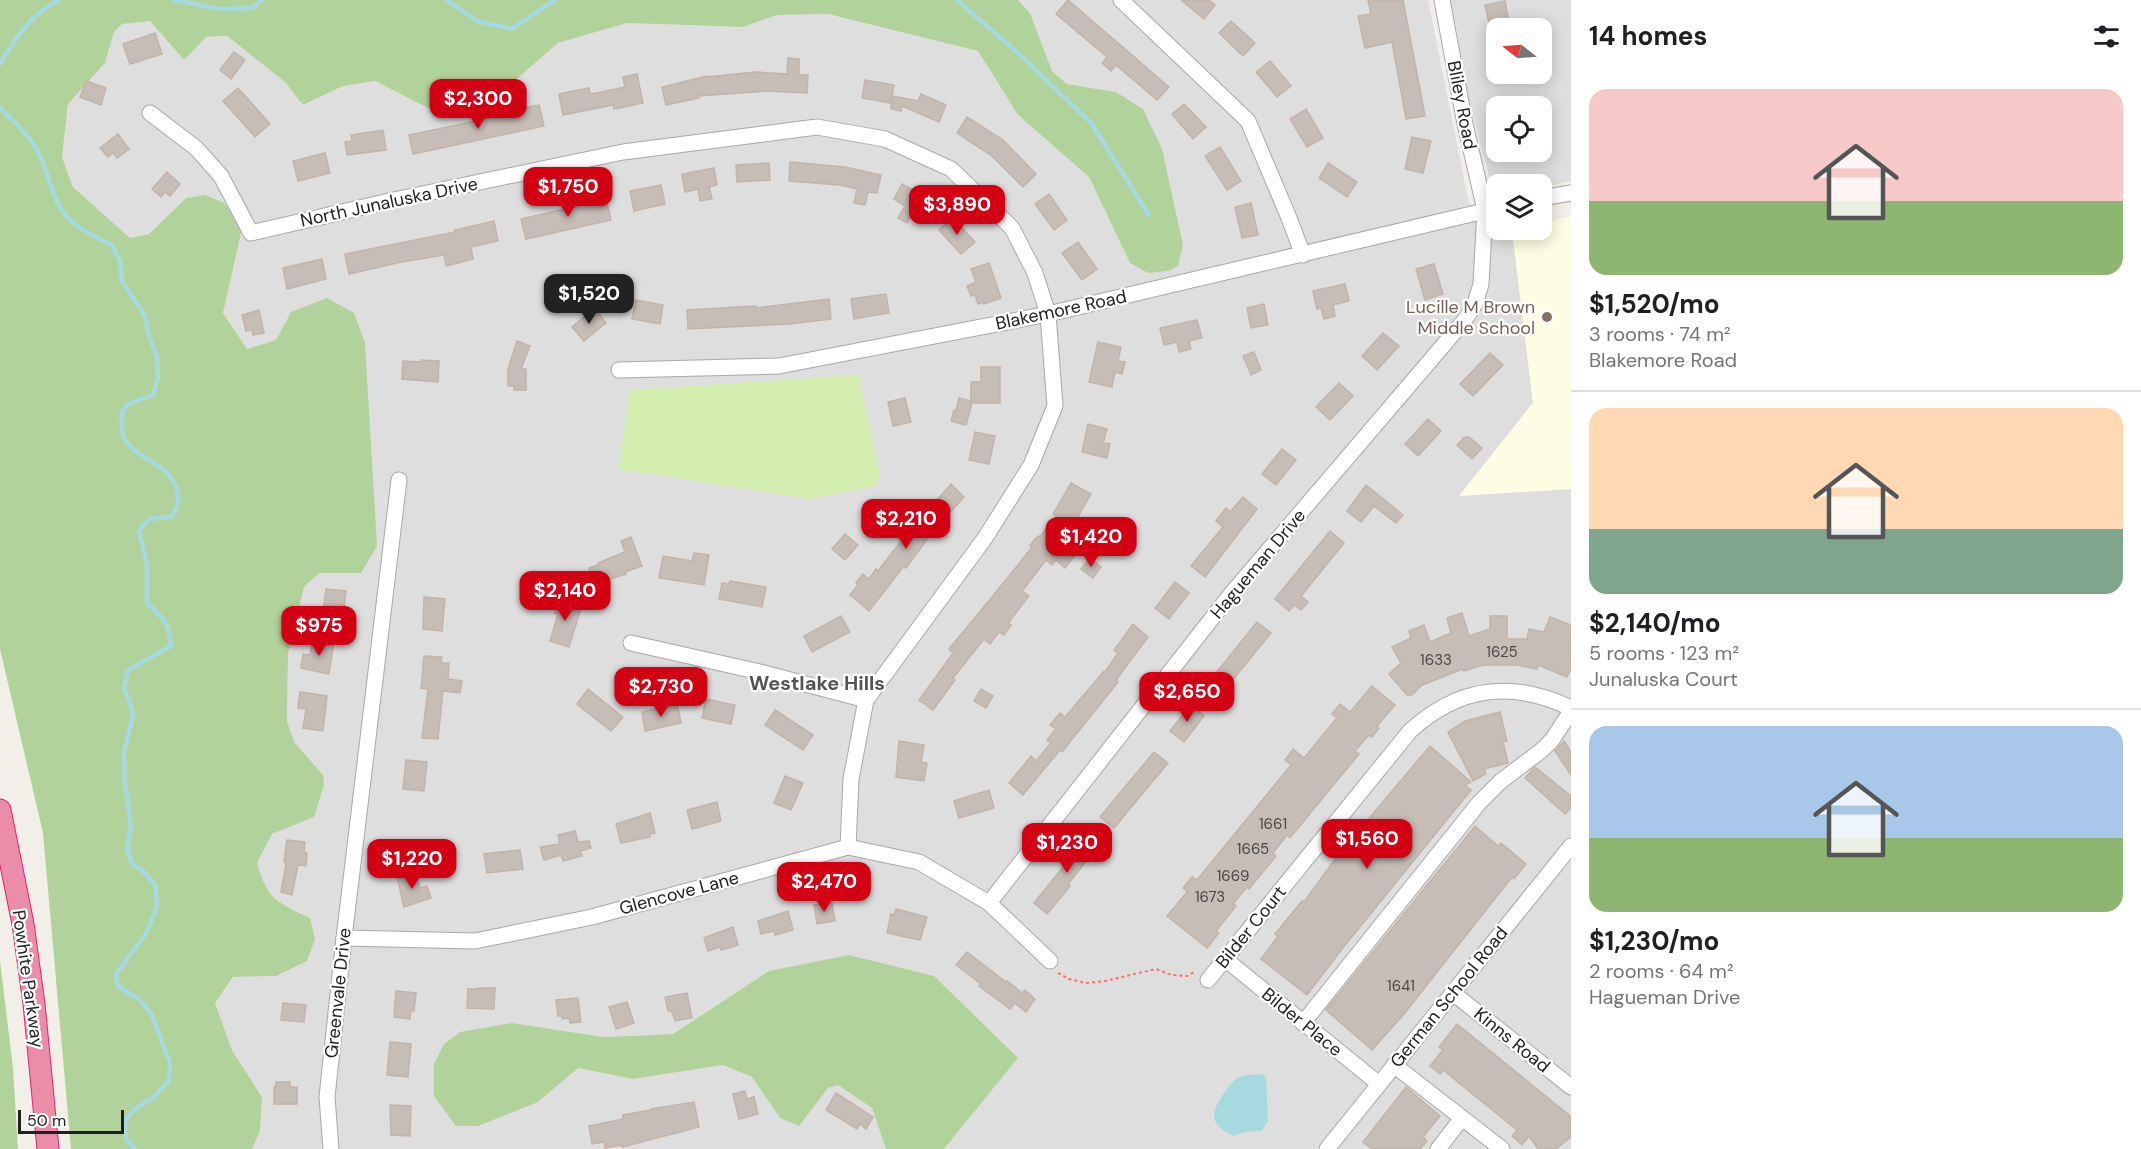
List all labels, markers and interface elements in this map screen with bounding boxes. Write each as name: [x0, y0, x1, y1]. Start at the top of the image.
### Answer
north arrow: [1486, 18, 1552, 84]
map controls: [1486, 18, 1552, 240]
text: 14 homes: [1589, 19, 1707, 53]
icon: filters: [2090, 20, 2123, 53]
street label: Bliley Road: [1442, 59, 1482, 151]
pin: $2,300: [429, 79, 527, 130]
text: $2,300: [444, 85, 512, 111]
button: locate: [1486, 96, 1552, 162]
icon: home: [1802, 128, 1910, 236]
pin: $1,750: [519, 167, 617, 218]
street label: North Junaluska Drive: [298, 171, 480, 233]
text: $1,750: [537, 173, 599, 199]
button: layers: [1486, 174, 1552, 240]
pin: $3,890: [908, 185, 1006, 236]
text: $3,890: [923, 191, 991, 217]
pin: $1,520: [540, 274, 638, 325]
text: $1,520: [558, 280, 620, 306]
street label: Blakemore Road: [993, 284, 1129, 336]
text: $1,520/mo: [1589, 287, 1720, 321]
place label: Lucille M Brown Middle School: [1406, 295, 1535, 340]
marker: Lucille M Brown Middle School: [1540, 310, 1554, 324]
text: 3 rooms · 74 m²: [1589, 321, 1731, 347]
text: Blakemore Road: [1589, 347, 1737, 373]
icon: home: [1802, 447, 1910, 555]
pin: $2,210: [857, 499, 955, 550]
street label: Hagueman Drive: [1205, 504, 1311, 624]
text: $2,210: [875, 505, 937, 531]
pin: $1,420: [1042, 517, 1140, 568]
text: $1,420: [1060, 523, 1122, 549]
pin: $2,140: [516, 571, 614, 622]
text: $2,140: [534, 577, 596, 603]
pin: $975: [283, 606, 355, 657]
text: $2,140/mo: [1589, 606, 1721, 640]
text: $975: [295, 612, 343, 638]
text: 5 rooms · 123 m²: [1589, 640, 1739, 666]
house number: 1625: [1486, 642, 1518, 662]
house number: 1633: [1420, 650, 1452, 670]
text: Junaluska Court: [1589, 666, 1738, 692]
pin: $2,730: [612, 667, 710, 718]
district label: Westlake Hills: [749, 670, 885, 696]
pin: $2,650: [1138, 672, 1236, 723]
text: $2,730: [628, 673, 694, 699]
text: $2,650: [1153, 678, 1221, 704]
icon: home: [1802, 765, 1910, 873]
house number: 1661: [1259, 814, 1287, 834]
pin: $1,560: [1318, 819, 1416, 870]
pin: $1,230: [1018, 823, 1116, 874]
text: $1,560: [1335, 825, 1399, 851]
text: $1,230: [1036, 829, 1098, 855]
pin: $1,220: [363, 839, 461, 890]
house number: 1665: [1237, 839, 1269, 859]
text: $1,220: [381, 845, 443, 871]
pin: $2,470: [775, 862, 873, 913]
street label: Glencove Lane: [617, 866, 741, 920]
house number: 1669: [1217, 866, 1249, 886]
text: $2,470: [791, 868, 857, 894]
street label: Bilder Court: [1210, 881, 1292, 973]
house number: 1673: [1195, 887, 1225, 907]
street label: Powhite Parkway: [6, 909, 50, 1049]
street label: German School Road: [1385, 922, 1513, 1072]
text: $1,230/mo: [1589, 924, 1719, 958]
street label: Greenvale Drive: [319, 927, 357, 1059]
text: 2 rooms · 64 m²: [1589, 958, 1733, 984]
house number: 1641: [1387, 976, 1415, 996]
street label: Bilder Place: [1257, 982, 1347, 1062]
text: Hagueman Drive: [1589, 984, 1740, 1010]
street label: Kinns Road: [1469, 1002, 1555, 1078]
scale bar: [18, 1107, 124, 1134]
text: 50 m: [27, 1110, 66, 1131]

